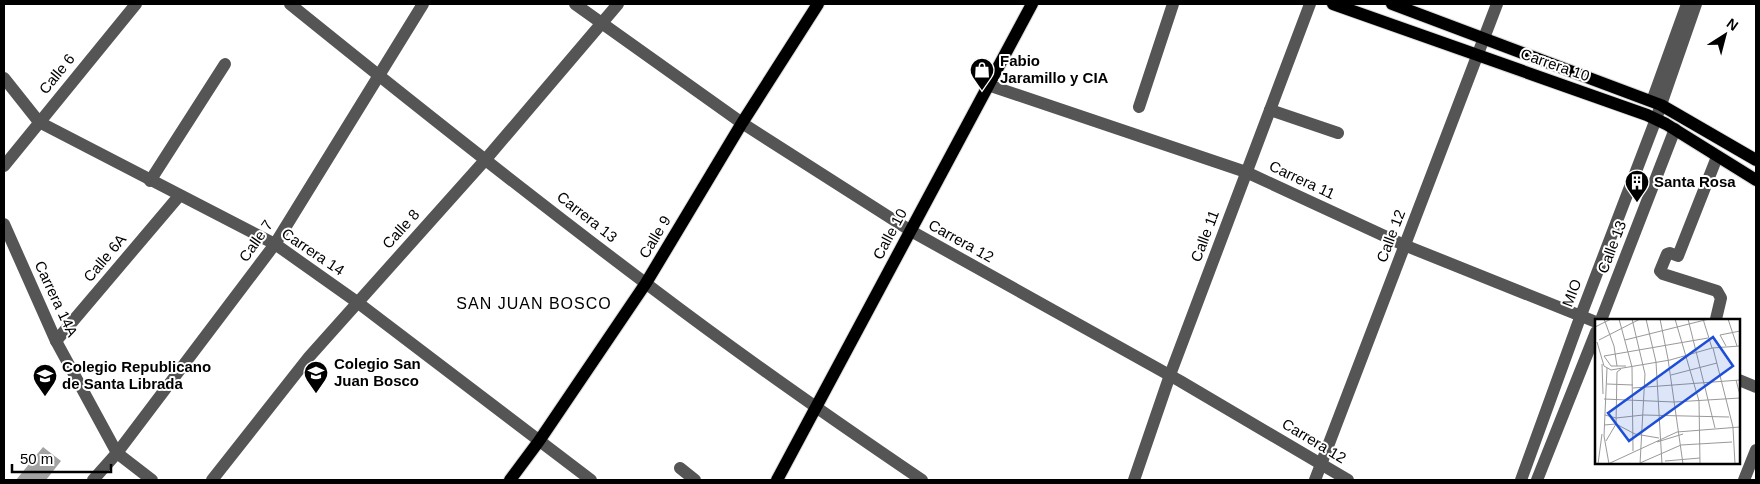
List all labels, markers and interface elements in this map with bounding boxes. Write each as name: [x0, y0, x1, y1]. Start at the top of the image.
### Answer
north arrow: [1700, 10, 1750, 60]
text: N: [1724, 15, 1741, 34]
street label: Carrera 10: [1518, 45, 1592, 84]
street label: Calle 6: [35, 50, 78, 97]
place label: Fabio Jaramillo y CIA: [1000, 52, 1109, 86]
shop icon: Fabio Jaramillo y CIA: [969, 57, 995, 91]
street label: Carrera 11: [1267, 157, 1338, 202]
building icon: Santa Rosa: [1624, 169, 1650, 203]
place label: Santa Rosa: [1654, 173, 1736, 190]
street label: Carrera 13: [554, 188, 621, 245]
street label: Calle 10: [869, 205, 910, 262]
street label: Calle 8: [379, 206, 423, 252]
street label: Calle 12: [1373, 207, 1408, 265]
street label: Calle 11: [1187, 208, 1222, 264]
street label: Calle 9: [635, 212, 674, 261]
street label: Carrera 12: [926, 216, 997, 265]
street label: Calle 7: [235, 217, 276, 265]
street label: Calle 13: [1594, 218, 1629, 276]
street label: Carrera 14: [279, 224, 348, 279]
street label: Calle 6A: [80, 230, 129, 285]
street label: Carrera 14A: [31, 258, 81, 339]
street label: MIO: [1559, 277, 1585, 309]
district label: SAN JUAN BOSCO: [456, 295, 612, 312]
inset map: [1595, 319, 1740, 464]
place label: Colegio San Juan Bosco: [334, 355, 421, 389]
place label: Colegio Republicano de Santa Librada: [62, 358, 211, 392]
school or university icon: Colegio San Juan Bosco: [303, 360, 329, 394]
school or university icon: Colegio Republicano de Santa Librada: [32, 363, 58, 397]
street label: Carrera 12: [1279, 415, 1349, 466]
scale bar: [12, 442, 111, 474]
text: 50 m: [20, 450, 53, 467]

